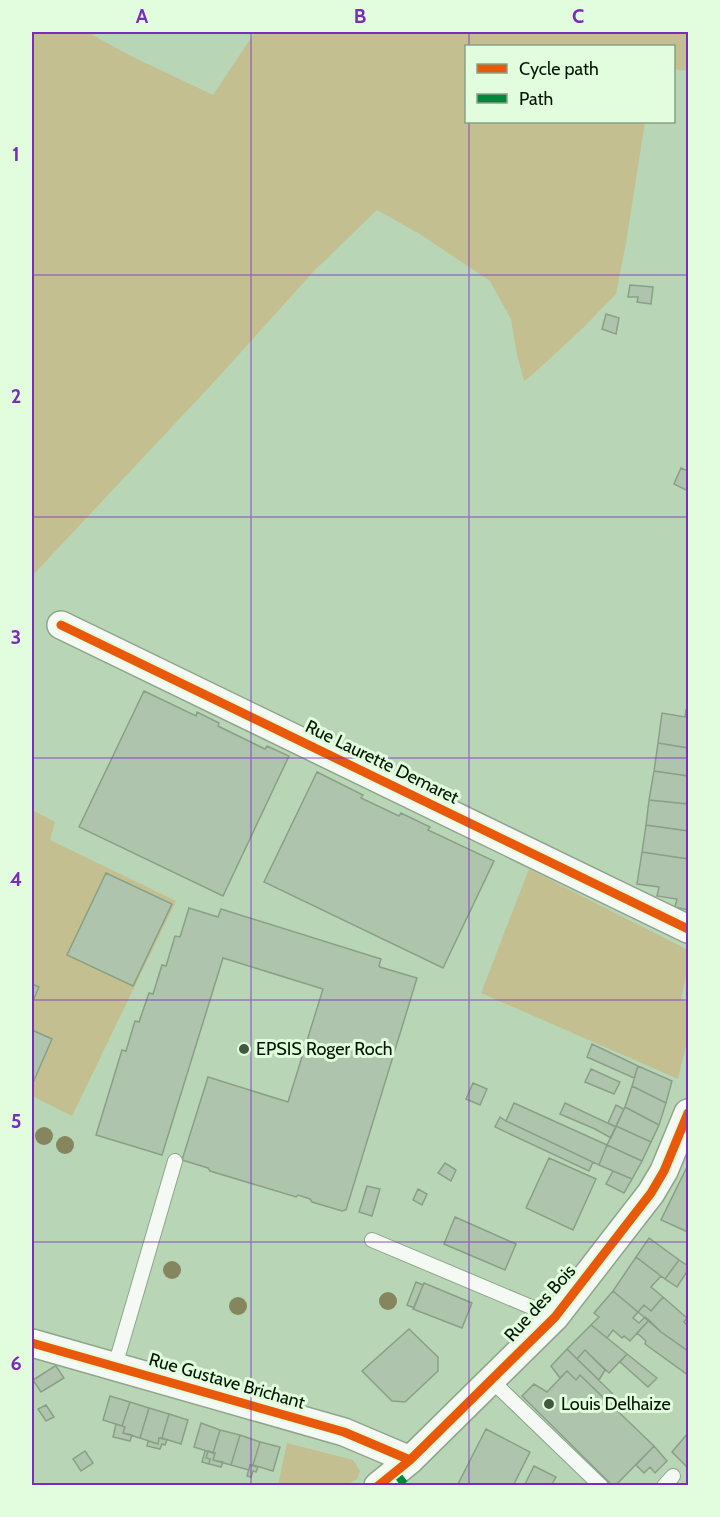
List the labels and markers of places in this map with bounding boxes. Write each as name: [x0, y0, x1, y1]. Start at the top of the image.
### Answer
place label: EPSIS Roger Roch: [256, 1038, 393, 1060]
marker: EPSIS Roger Roch: [237, 1042, 251, 1056]
place label: Louis Delhaize: [561, 1393, 671, 1415]
marker: Louis Delhaize: [542, 1397, 556, 1411]

